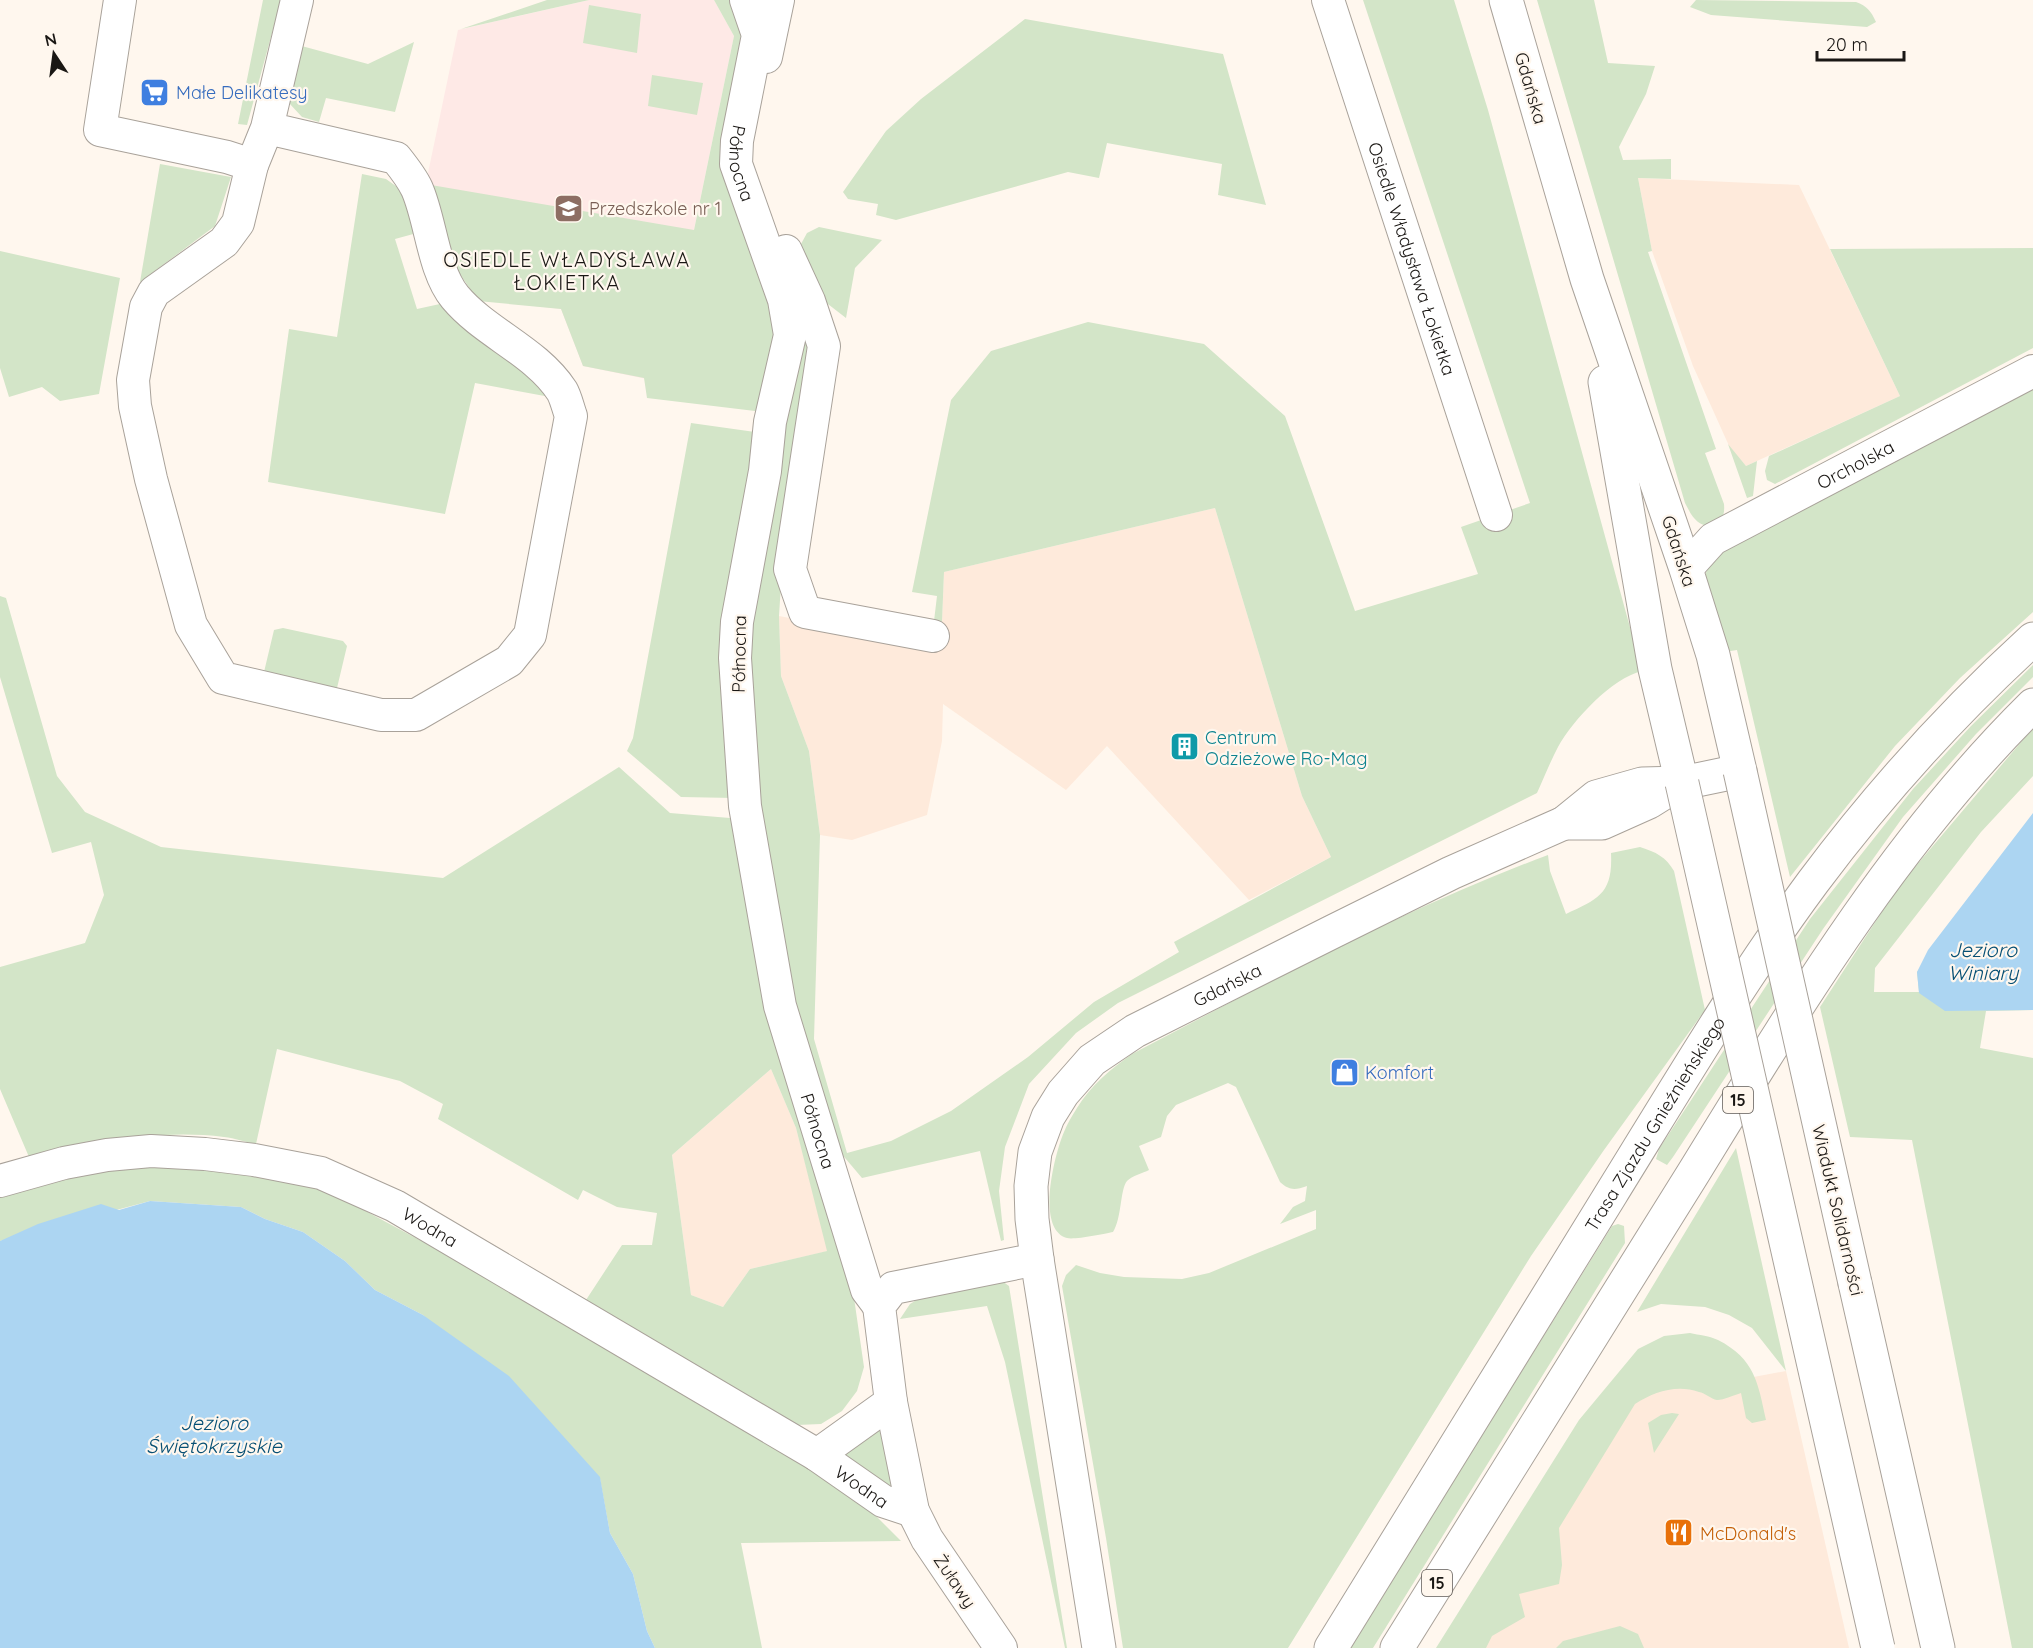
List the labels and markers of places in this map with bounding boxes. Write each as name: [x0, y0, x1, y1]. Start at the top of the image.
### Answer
supermarket icon: Małe Delikatesy: [139, 76, 171, 108]
place label: Małe Delikatesy: [176, 81, 308, 104]
school or university icon: Przedszkole nr 1: [552, 192, 584, 224]
place label: Przedszkole nr 1: [589, 197, 721, 220]
place label: Centrum Odzieżowe Ro-Mag: [1205, 726, 1368, 770]
building icon: Centrum Odzieżowe Ro-Mag: [1168, 731, 1200, 763]
shop icon: Komfort: [1328, 1056, 1360, 1088]
place label: Komfort: [1365, 1061, 1434, 1084]
restaurant icon: McDonald's: [1663, 1517, 1695, 1549]
place label: McDonald's: [1700, 1522, 1796, 1545]

